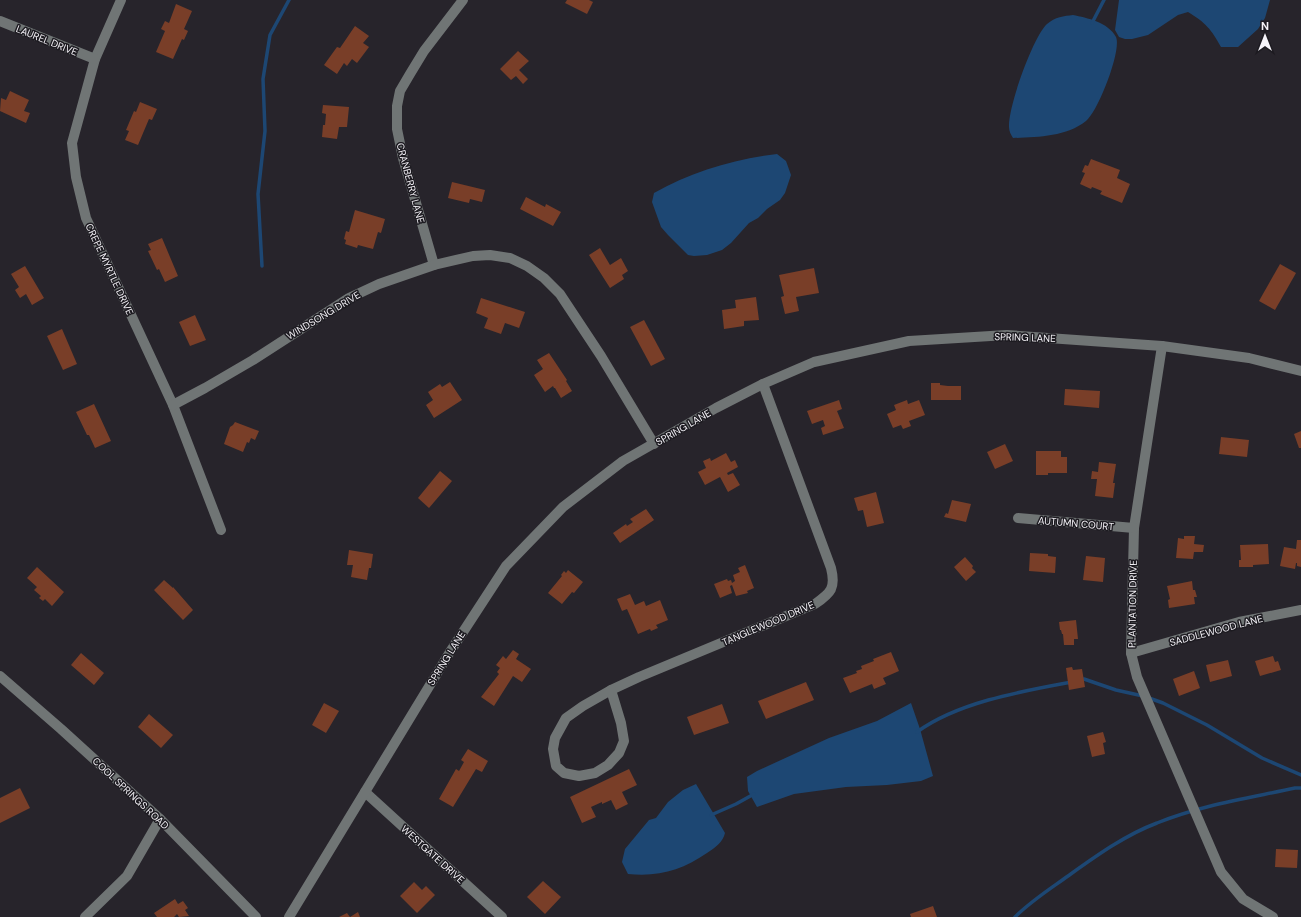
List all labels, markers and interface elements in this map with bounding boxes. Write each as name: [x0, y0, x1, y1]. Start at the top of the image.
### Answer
north arrow: [1245, 16, 1285, 56]
text: N: [1261, 19, 1269, 33]
street label: LAUREL DRIVE: [14, 22, 80, 59]
street label: CRANBERRY LANE: [394, 141, 428, 225]
street label: CREPE MYRTLE DRIVE: [83, 221, 137, 317]
street label: WINDSONG DRIVE: [284, 288, 363, 343]
street label: SPRING LANE: [994, 330, 1056, 345]
street label: SPRING LANE: [653, 406, 713, 448]
street label: AUTUMN COURT: [1038, 514, 1115, 533]
street label: PLANTATION DRIVE: [1125, 560, 1140, 648]
street label: TANGLEWOOD DRIVE: [720, 598, 817, 649]
street label: SADDLEWOOD LANE: [1168, 612, 1265, 649]
street label: SPRING LANE: [425, 628, 468, 688]
street label: COOL SPRINGS ROAD: [90, 754, 172, 832]
street label: WESTGATE DRIVE: [398, 822, 467, 887]

